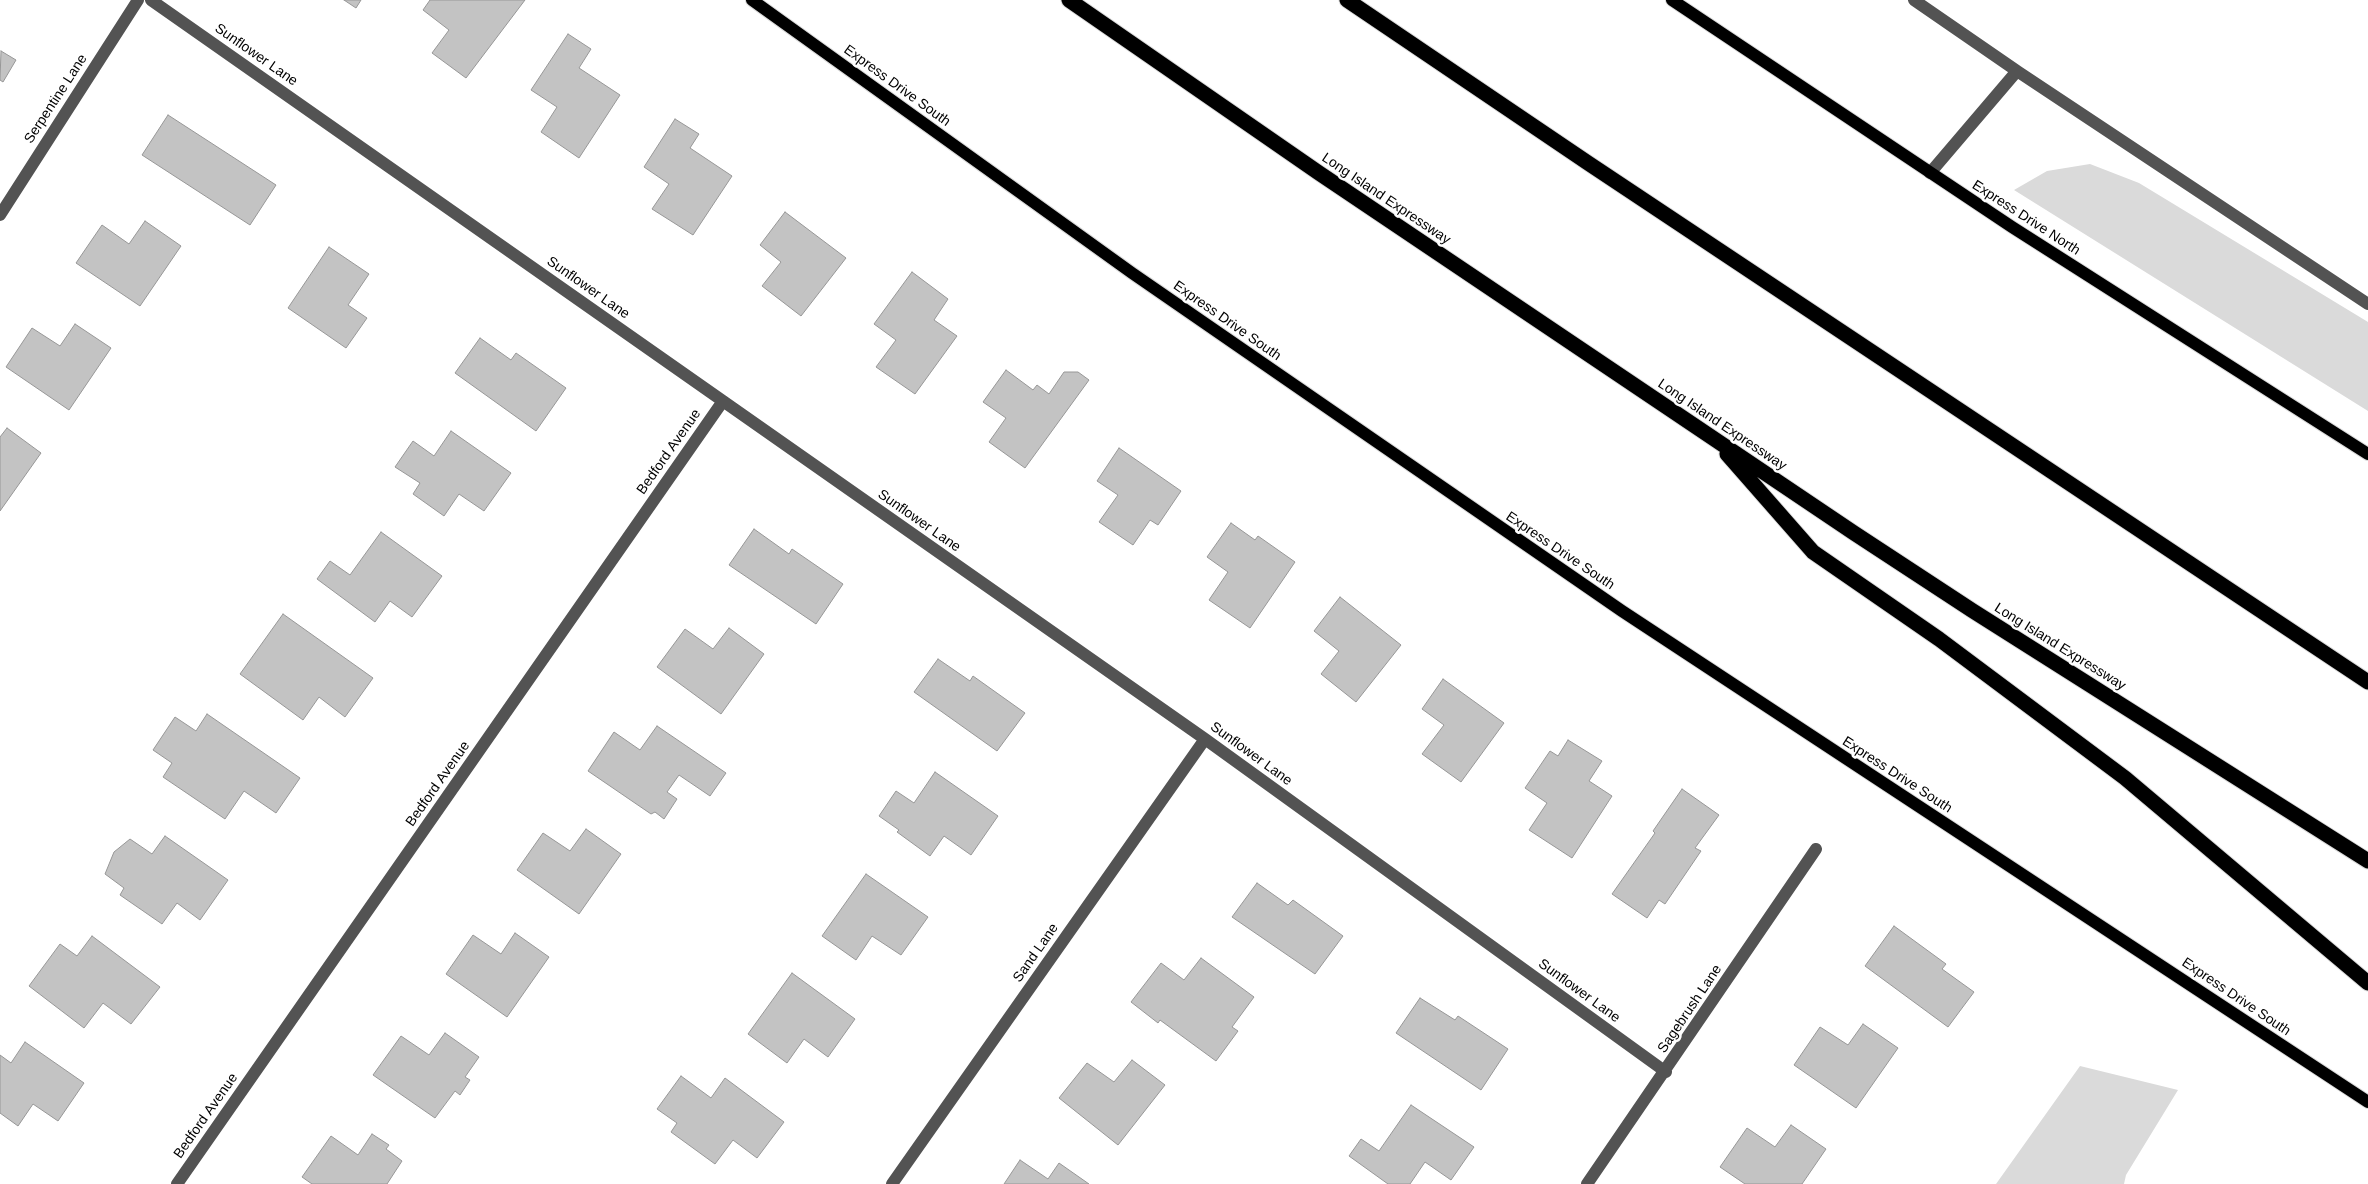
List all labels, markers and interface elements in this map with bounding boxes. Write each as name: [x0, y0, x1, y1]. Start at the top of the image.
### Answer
street label: Sunflower Lane: [211, 20, 301, 90]
street label: Express Drive South: [840, 42, 954, 130]
street label: Serpentine Lane: [21, 51, 91, 147]
street label: Long Island Expressway: [1318, 150, 1454, 248]
street label: Express Drive North: [1969, 177, 2083, 259]
street label: Sunflower Lane: [543, 253, 633, 323]
street label: Express Drive South: [1170, 278, 1284, 364]
street label: Long Island Expressway: [1654, 376, 1790, 474]
street label: Bedford Avenue: [633, 406, 705, 498]
street label: Sunflower Lane: [874, 486, 964, 556]
street label: Express Drive South: [1502, 508, 1618, 594]
street label: Long Island Expressway: [1991, 600, 2129, 694]
street label: Sunflower Lane: [1207, 719, 1295, 789]
street label: Express Drive South: [1839, 733, 1955, 817]
street label: Bedford Avenue: [402, 738, 474, 830]
street label: Sand Lane: [1010, 920, 1062, 986]
street label: Express Drive South: [2178, 954, 2294, 1040]
street label: Sunflower Lane: [1535, 956, 1623, 1026]
street label: Sagebrush Lane: [1654, 962, 1726, 1056]
street label: Bedford Avenue: [170, 1070, 242, 1162]

